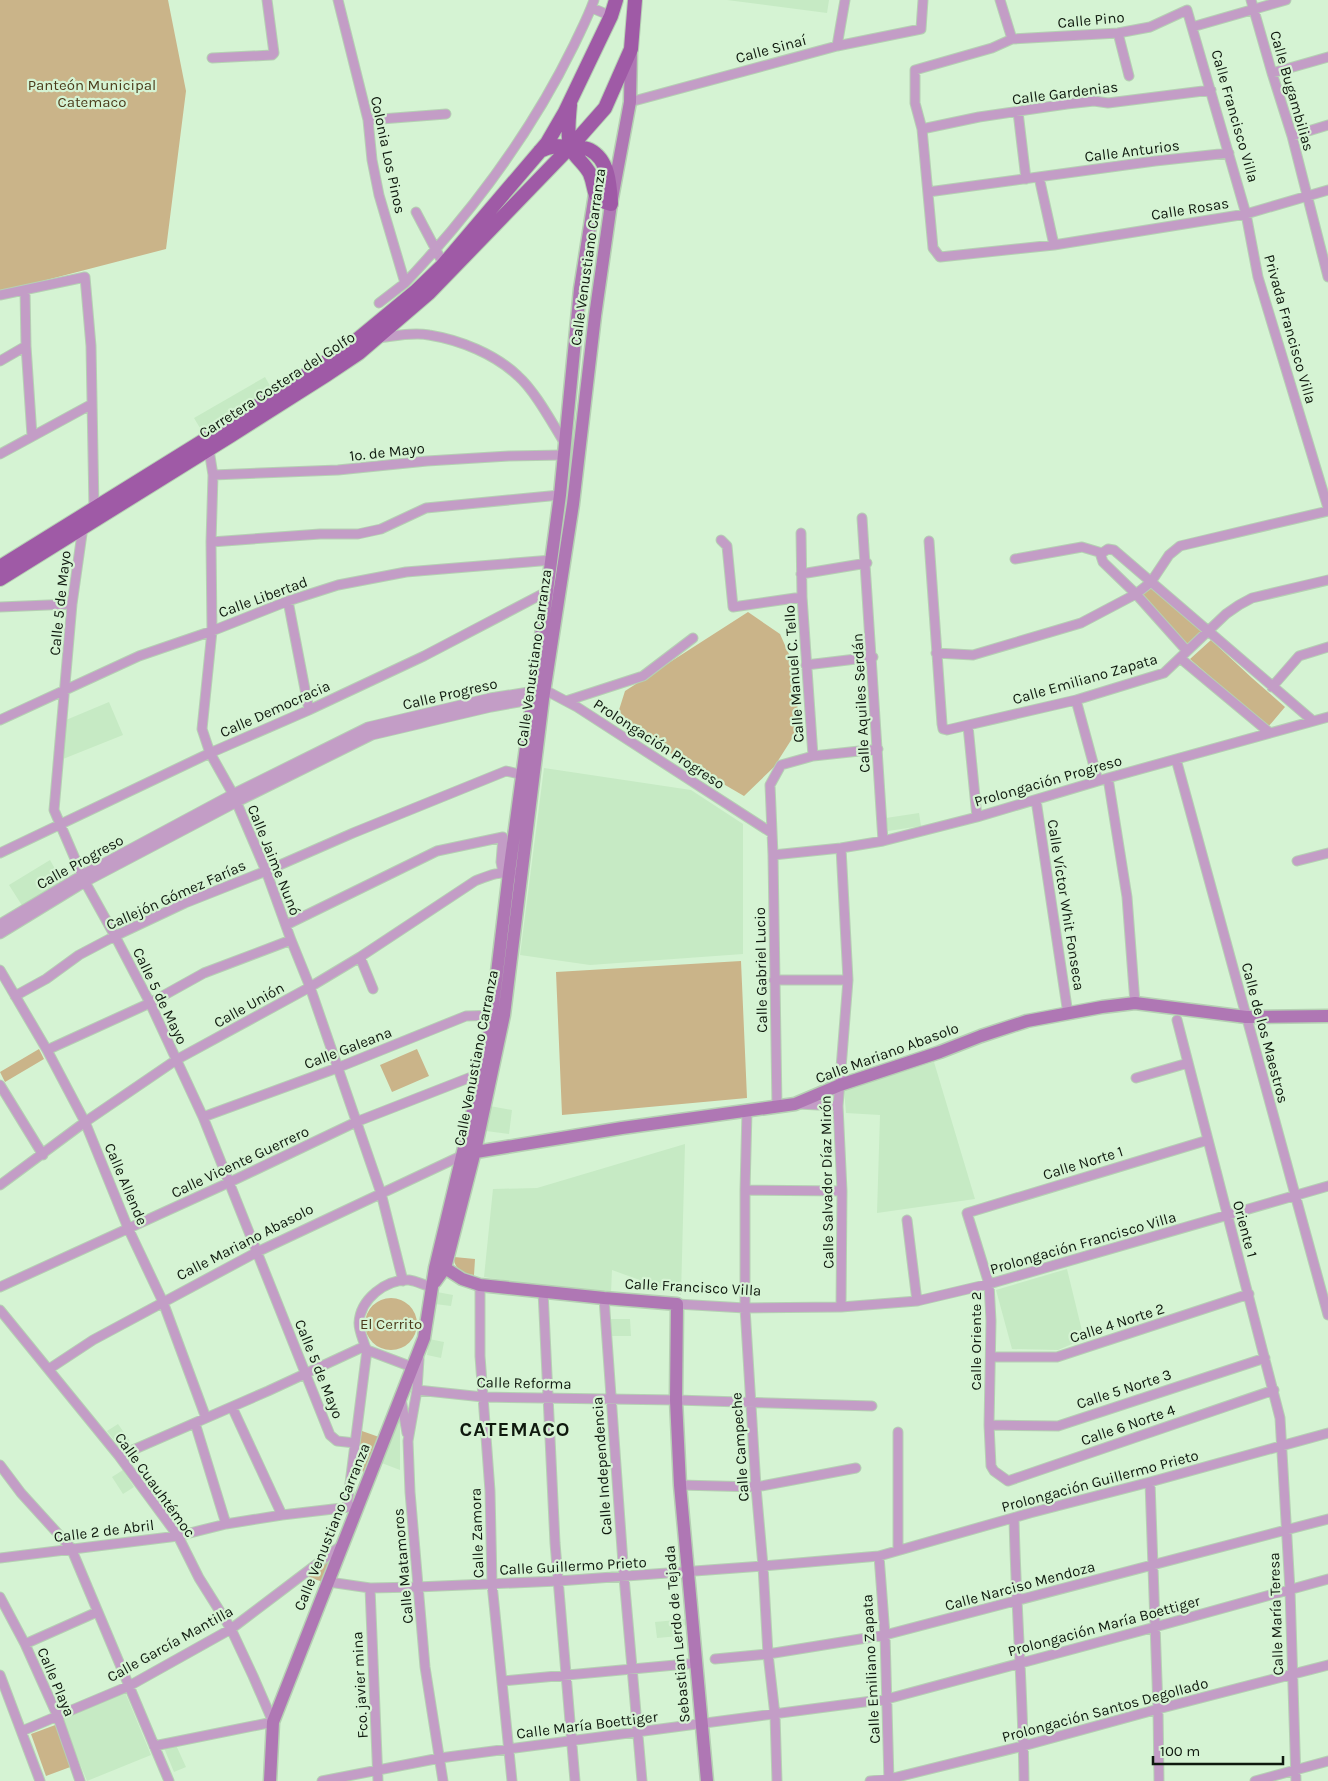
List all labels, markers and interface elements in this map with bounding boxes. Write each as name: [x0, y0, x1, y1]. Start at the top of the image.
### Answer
street label: Calle Pino: [1057, 8, 1125, 32]
street label: Calle Bugambilias: [1266, 29, 1318, 153]
street label: Calle Sinaí: [734, 31, 809, 67]
street label: Calle Francisco Villa: [1207, 48, 1263, 184]
park label: Panteón Municipal Catemaco: [28, 76, 156, 111]
street label: Calle Gardenias: [1011, 78, 1119, 108]
street label: Colonia Los Pinos: [367, 95, 409, 215]
street label: Calle Anturios: [1084, 136, 1180, 166]
street label: Calle Venustiano Carranza: [567, 167, 609, 347]
street label: Calle Rosas: [1150, 194, 1230, 224]
street label: Privada Francisco Villa: [1260, 252, 1320, 406]
street label: Carretera Costera del Golfo: [196, 328, 358, 442]
street label: 1o. de Mayo: [348, 439, 426, 465]
street label: Calle 5 de Mayo: [46, 550, 74, 656]
street label: Calle Venustiano Carranza: [513, 568, 555, 748]
street label: Calle Libertad: [216, 573, 310, 621]
street label: Calle Manuel C. Tello: [780, 605, 808, 743]
street label: Calle Aquiles Serdán: [848, 633, 874, 773]
street label: Calle Emiliano Zapata: [1010, 650, 1160, 708]
street label: Calle Progreso: [401, 674, 499, 714]
street label: Calle Democracia: [217, 677, 333, 741]
street label: Prolongación Progreso: [590, 695, 728, 793]
street label: Prolongación Progreso: [972, 751, 1124, 811]
street label: Calle Jaime Nunó: [244, 802, 304, 918]
street label: Calle Víctor Whit Fonseca: [1044, 818, 1088, 992]
street label: Calle Progreso: [33, 831, 127, 893]
street label: Callejón Gómez Farías: [103, 856, 249, 934]
street label: Calle Gabriel Lucio: [751, 907, 771, 1033]
street label: Calle 5 de Mayo: [129, 945, 191, 1047]
street label: Calle de los Maestros: [1238, 961, 1292, 1105]
street label: Calle Venustiano Carranza: [450, 968, 502, 1148]
street label: Calle Unión: [211, 978, 287, 1032]
street label: Calle Mariano Abasolo: [813, 1019, 961, 1087]
street label: Calle Galeana: [302, 1023, 394, 1073]
street label: Calle Salvador Díaz Mirón: [816, 1095, 838, 1269]
street label: Calle Vicente Guerrero: [168, 1122, 312, 1202]
street label: Calle Allende: [101, 1140, 151, 1228]
street label: Calle Norte 1: [1041, 1142, 1125, 1184]
street label: Oriente 1: [1229, 1199, 1261, 1259]
street label: Calle Mariano Abasolo: [174, 1200, 316, 1284]
street label: Prolongación Francisco Villa: [988, 1208, 1178, 1278]
street label: Calle Francisco Villa: [624, 1274, 762, 1300]
street label: Calle Oriente 2: [967, 1291, 985, 1391]
street label: Calle 4 Norte 2: [1067, 1299, 1167, 1347]
park label: El Cerrito: [360, 1315, 422, 1333]
street label: Calle 5 de Mayo: [291, 1317, 347, 1421]
street label: Calle 5 Norte 3: [1074, 1365, 1174, 1413]
street label: Calle Reforma: [476, 1373, 572, 1393]
street label: Calle Campeche: [727, 1392, 753, 1502]
street label: Calle Independencia: [588, 1396, 616, 1536]
street label: Calle 6 Norte 4: [1079, 1400, 1178, 1450]
district label: CATEMACO: [460, 1418, 570, 1441]
street label: Calle Cuauhtémoc: [111, 1429, 199, 1541]
street label: Calle Venustiano Carranza: [290, 1441, 374, 1613]
street label: Prolongación Guillermo Prieto: [999, 1446, 1201, 1516]
street label: Calle Zamora: [466, 1488, 488, 1578]
street label: Calle Matamoros: [389, 1508, 417, 1624]
street label: Calle 2 de Abril: [53, 1516, 155, 1546]
street label: Sebastian Lerdo de Tejada: [660, 1545, 694, 1723]
street label: Calle María Teresa: [1265, 1552, 1287, 1676]
street label: Calle Guillermo Prieto: [499, 1553, 647, 1579]
street label: Calle Narciso Mendoza: [943, 1557, 1097, 1615]
street label: Prolongación María Boettiger: [1006, 1591, 1203, 1660]
street label: Calle Emiliano Zapata: [858, 1594, 884, 1744]
street label: Calle García Mantilla: [104, 1602, 236, 1686]
street label: Fco. javier mina: [348, 1631, 372, 1739]
street label: Calle Playa: [33, 1645, 79, 1719]
street label: Prolongación Santos Degollado: [1000, 1674, 1210, 1746]
street label: Calle María Boettiger: [515, 1707, 659, 1743]
scale bar: [1153, 1734, 1283, 1766]
text: 100 m: [1160, 1742, 1200, 1760]

